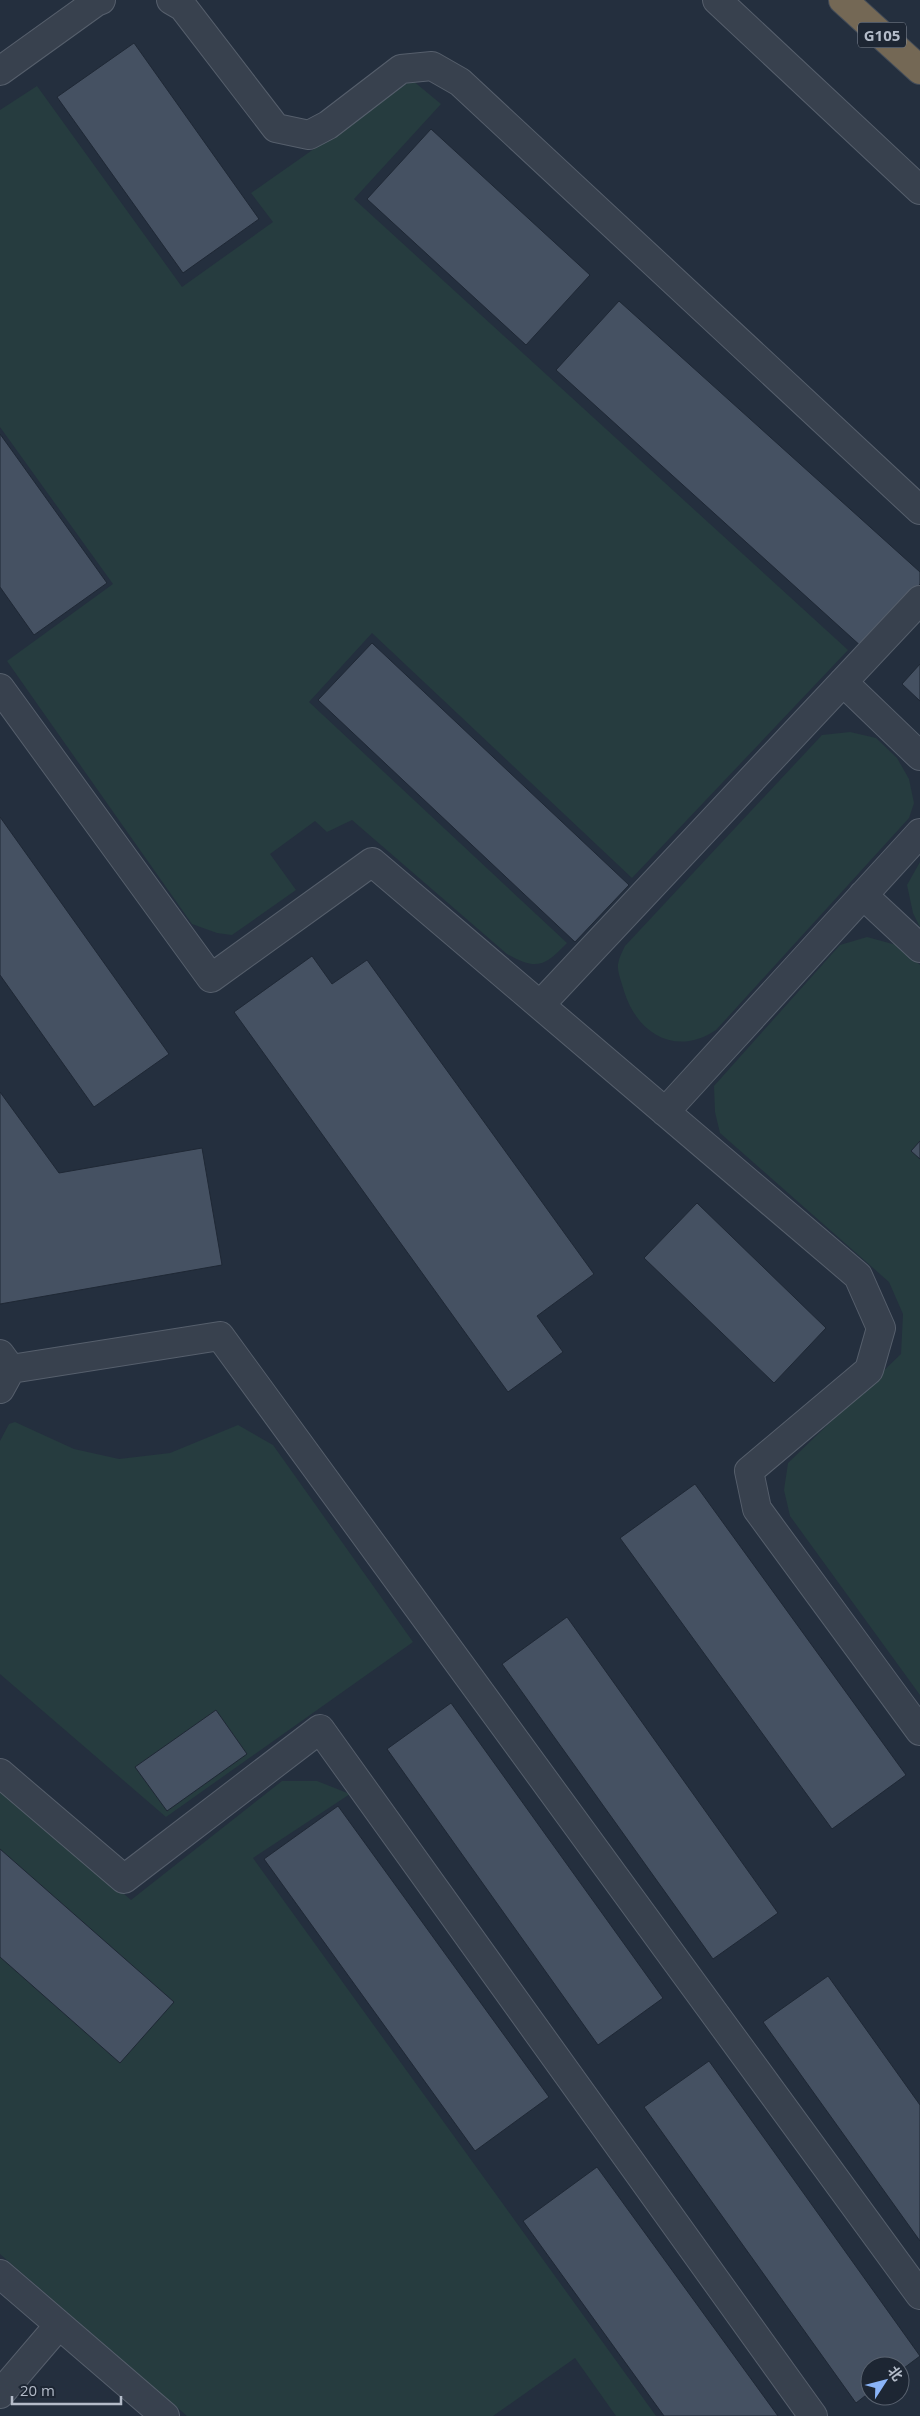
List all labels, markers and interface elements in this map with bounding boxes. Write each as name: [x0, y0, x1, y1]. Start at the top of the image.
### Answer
road number: G105: [858, 22, 906, 48]
north arrow: [860, 2356, 910, 2406]
text: 北: [884, 2362, 908, 2384]
scale bar: [12, 2374, 121, 2406]
text: 20 m: [20, 2380, 55, 2400]

